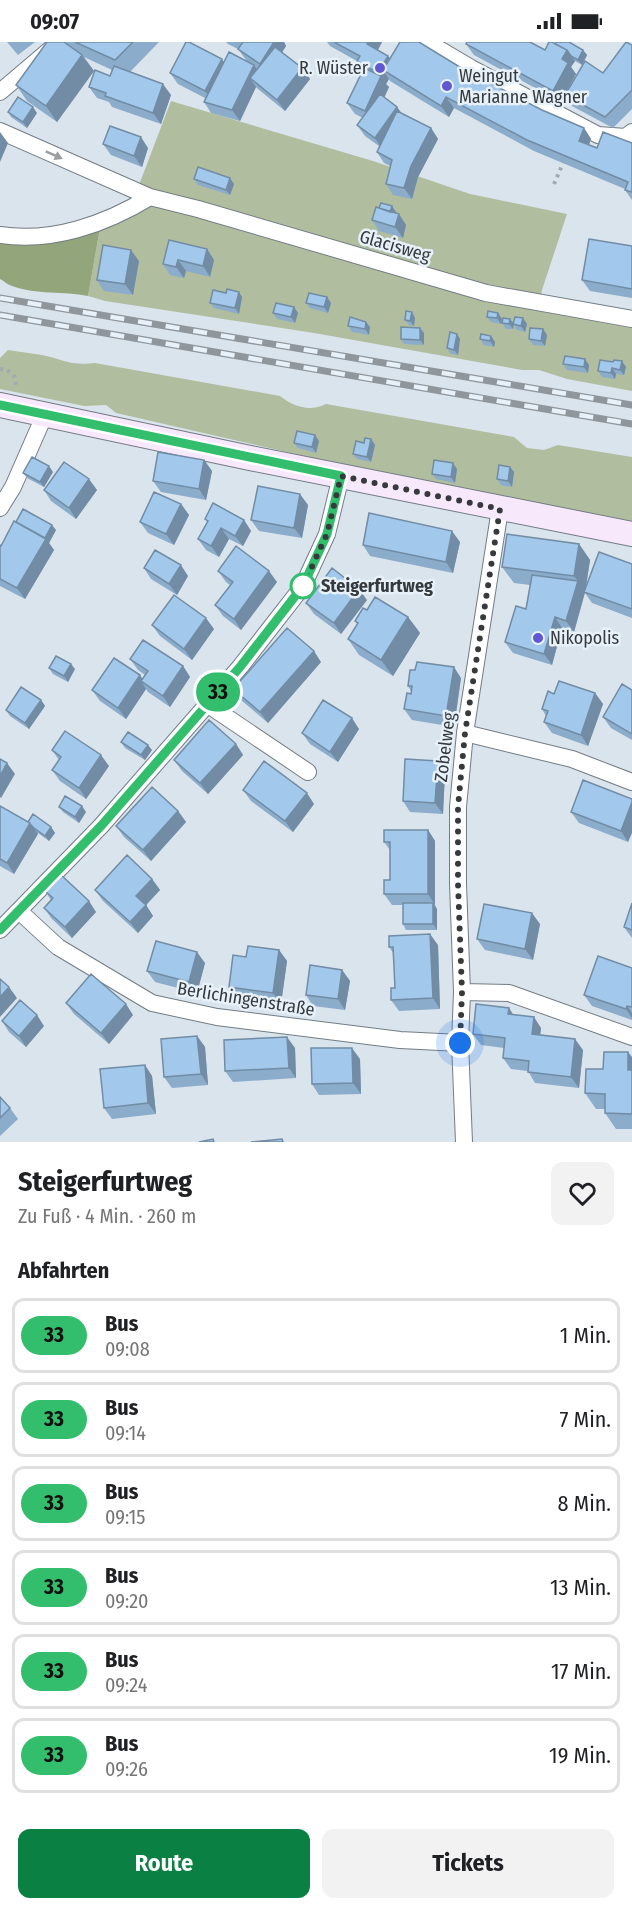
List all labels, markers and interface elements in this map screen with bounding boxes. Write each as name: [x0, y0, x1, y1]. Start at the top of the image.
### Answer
text: 09:07: [30, 8, 79, 35]
place label: R. Wüster: [299, 57, 369, 79]
marker: R. Wüster: [373, 61, 387, 75]
place label: Weingut Marianne Wagner: [459, 65, 588, 108]
marker: Weingut Marianne Wagner: [440, 79, 454, 93]
one-way arrow: [45, 150, 62, 159]
street label: Glacisweg: [357, 225, 434, 267]
marker: Steigerfurtweg: [290, 573, 316, 599]
place label: Steigerfurtweg: [321, 575, 433, 597]
place label: Nikopolis: [550, 627, 619, 649]
marker: Nikopolis: [531, 631, 545, 645]
line badge: 33: [191, 672, 245, 712]
text: 33: [208, 679, 228, 705]
street label: Zobelweg: [430, 710, 460, 783]
street label: Berlichingenstraße: [176, 977, 316, 1021]
your location: [445, 1028, 475, 1058]
button: heart: [551, 1162, 614, 1225]
text: Steigerfurtweg: [18, 1165, 192, 1198]
text: Zu Fuß · 4 Min. · 260 m: [18, 1204, 196, 1228]
text: Abfahrten: [18, 1257, 109, 1284]
text: Bus: [105, 1310, 138, 1337]
text: 33: [44, 1322, 64, 1348]
text: 1 Min.: [560, 1322, 611, 1349]
text: 09:08: [105, 1337, 150, 1361]
text: Bus: [105, 1394, 138, 1421]
text: 33: [44, 1406, 64, 1432]
text: 7 Min.: [559, 1406, 611, 1433]
text: 09:14: [105, 1421, 146, 1445]
text: Bus: [105, 1478, 138, 1505]
text: 33: [44, 1490, 64, 1516]
text: 8 Min.: [557, 1490, 611, 1517]
text: 09:15: [105, 1505, 145, 1529]
text: Bus: [105, 1562, 138, 1589]
text: 33: [44, 1574, 64, 1600]
text: 13 Min.: [550, 1574, 611, 1601]
text: 09:20: [105, 1589, 148, 1613]
text: Bus: [105, 1646, 138, 1673]
text: 33: [44, 1658, 64, 1684]
text: 17 Min.: [551, 1658, 611, 1685]
text: 09:24: [105, 1673, 147, 1697]
text: Bus: [105, 1730, 138, 1757]
text: 33: [44, 1742, 64, 1768]
text: 19 Min.: [549, 1742, 611, 1769]
text: 09:26: [105, 1757, 148, 1781]
button: Route: [18, 1829, 310, 1898]
button: Tickets: [322, 1829, 614, 1898]

